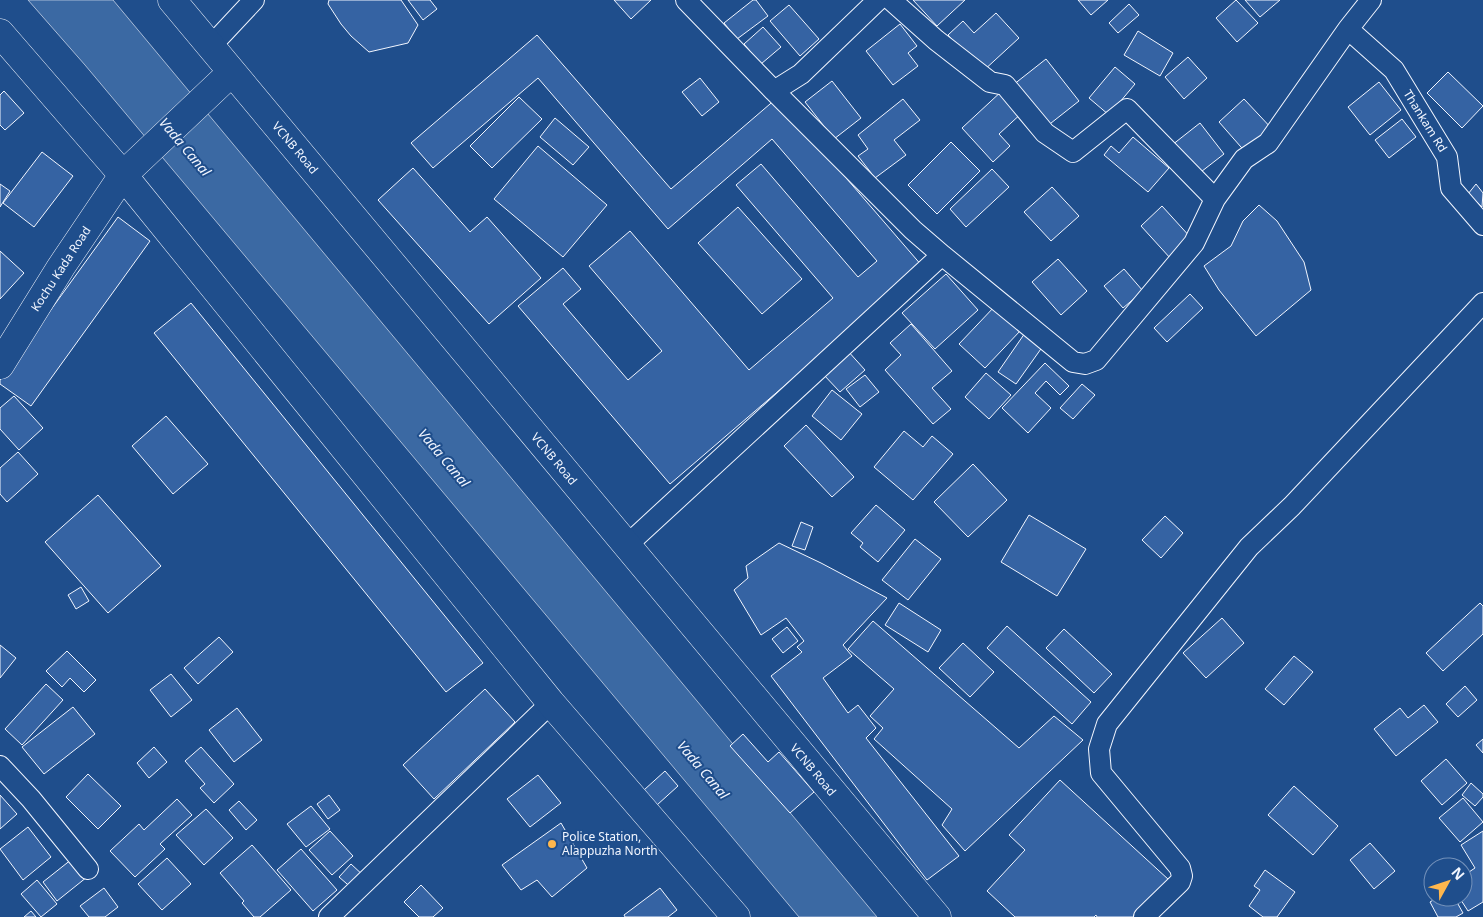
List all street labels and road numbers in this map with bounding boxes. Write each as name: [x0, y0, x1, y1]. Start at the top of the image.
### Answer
street label: Thankam Rd: [1400, 86, 1451, 155]
street label: VCNB Road: [268, 118, 322, 177]
street label: Kochu Kada Road: [27, 223, 95, 315]
street label: VCNB Road: [527, 429, 581, 488]
street label: VCNB Road: [786, 740, 840, 799]

